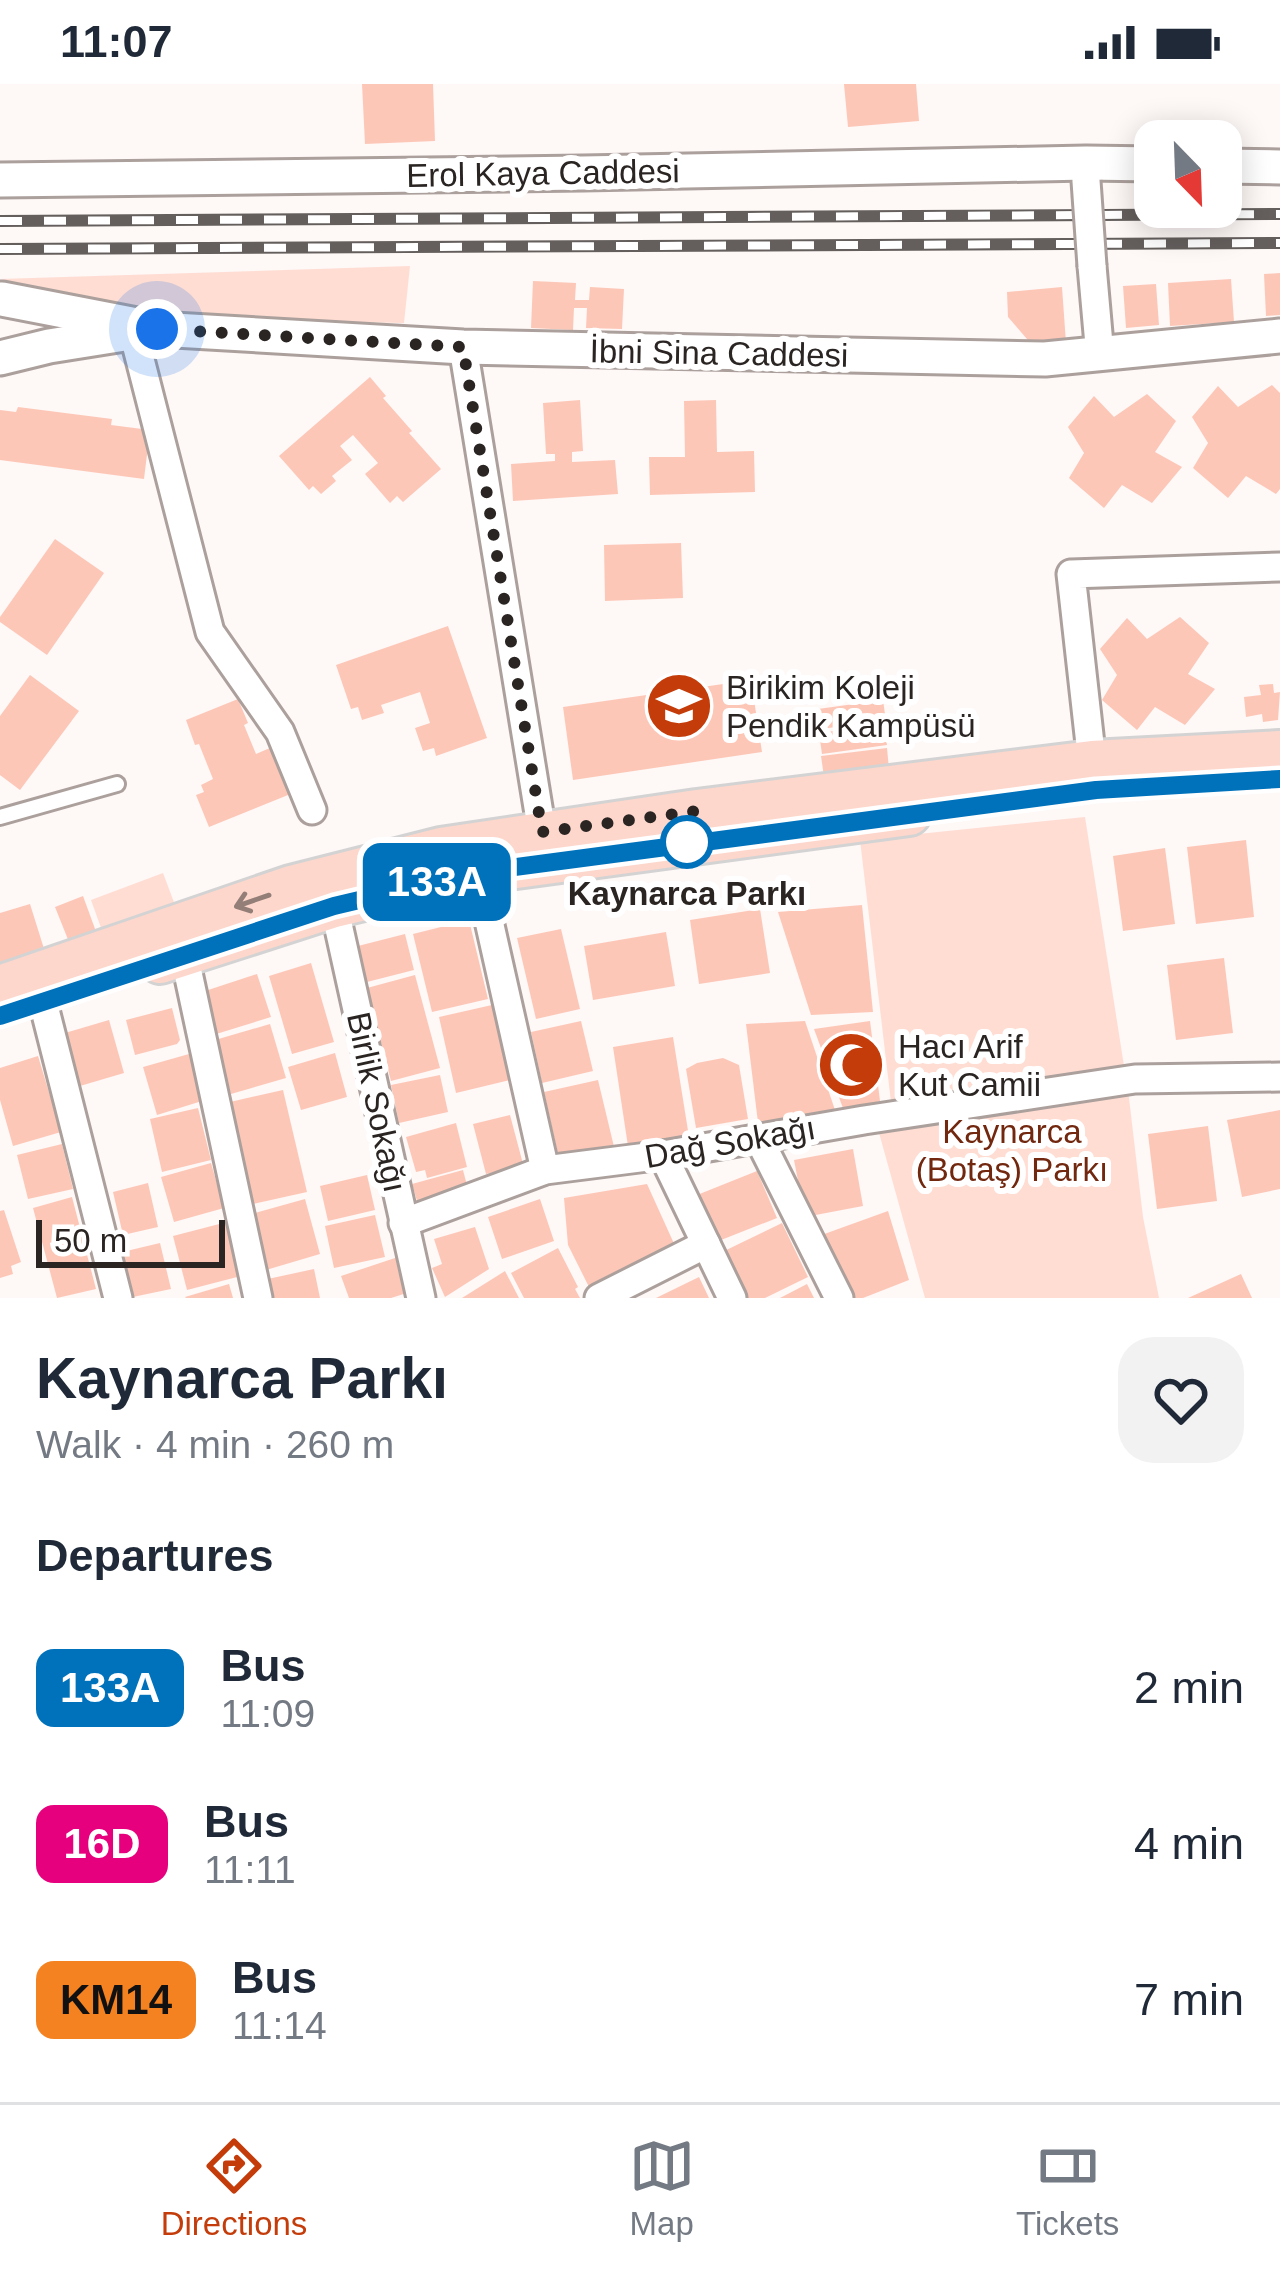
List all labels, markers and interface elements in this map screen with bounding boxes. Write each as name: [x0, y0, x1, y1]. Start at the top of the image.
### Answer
text: 11:07: [60, 16, 173, 67]
north arrow: [1134, 120, 1242, 228]
map controls: [1134, 120, 1242, 228]
street label: Erol Kaya Caddesi: [406, 152, 680, 194]
your location: [127, 299, 187, 359]
street label: İbni Sina Caddesi: [589, 332, 849, 374]
place label: Birikim Koleji Pendik Kampüsü: [726, 669, 975, 744]
school or university icon: Birikim Koleji Pendik Kampüsü: [644, 671, 714, 741]
marker: Kaynarca Parkı: [662, 817, 712, 867]
line badge: 133A: [353, 843, 521, 921]
text: 133A: [387, 858, 487, 905]
place label: Kaynarca Parkı: [568, 875, 806, 912]
one-way arrow: [234, 892, 271, 913]
street label: Birlik Sokağı: [340, 1008, 414, 1196]
place label: Hacı Arif Kut Camii: [898, 1028, 1041, 1103]
mosque icon: Hacı Arif Kut Camii: [816, 1030, 886, 1100]
street label: Dağ Sokağı: [642, 1109, 818, 1175]
park label: Kaynarca (Botaş) Parkı: [916, 1113, 1108, 1188]
scale bar: [36, 1214, 225, 1267]
text: 50 m: [54, 1222, 127, 1259]
button: heart: [1118, 1337, 1244, 1463]
text: Kaynarca Parkı: [36, 1346, 448, 1410]
text: Walk · 4 min · 260 m: [36, 1423, 394, 1466]
text: Departures: [36, 1530, 274, 1581]
text: Bus: [220, 1640, 305, 1691]
text: 2 min: [1134, 1662, 1244, 1713]
text: 133A: [60, 1664, 160, 1711]
text: 11:09: [220, 1692, 315, 1735]
text: Bus: [204, 1796, 289, 1847]
text: 4 min: [1134, 1818, 1244, 1869]
text: 16D: [63, 1820, 141, 1867]
text: 11:11: [204, 1848, 296, 1891]
text: Bus: [232, 1952, 317, 2003]
text: 7 min: [1134, 1974, 1244, 2025]
text: KM14: [60, 1976, 172, 2023]
text: 11:14: [232, 2004, 327, 2047]
tab: Directions: [161, 2133, 307, 2243]
tab: Map: [629, 2133, 695, 2243]
tab: Tickets: [1016, 2133, 1119, 2243]

